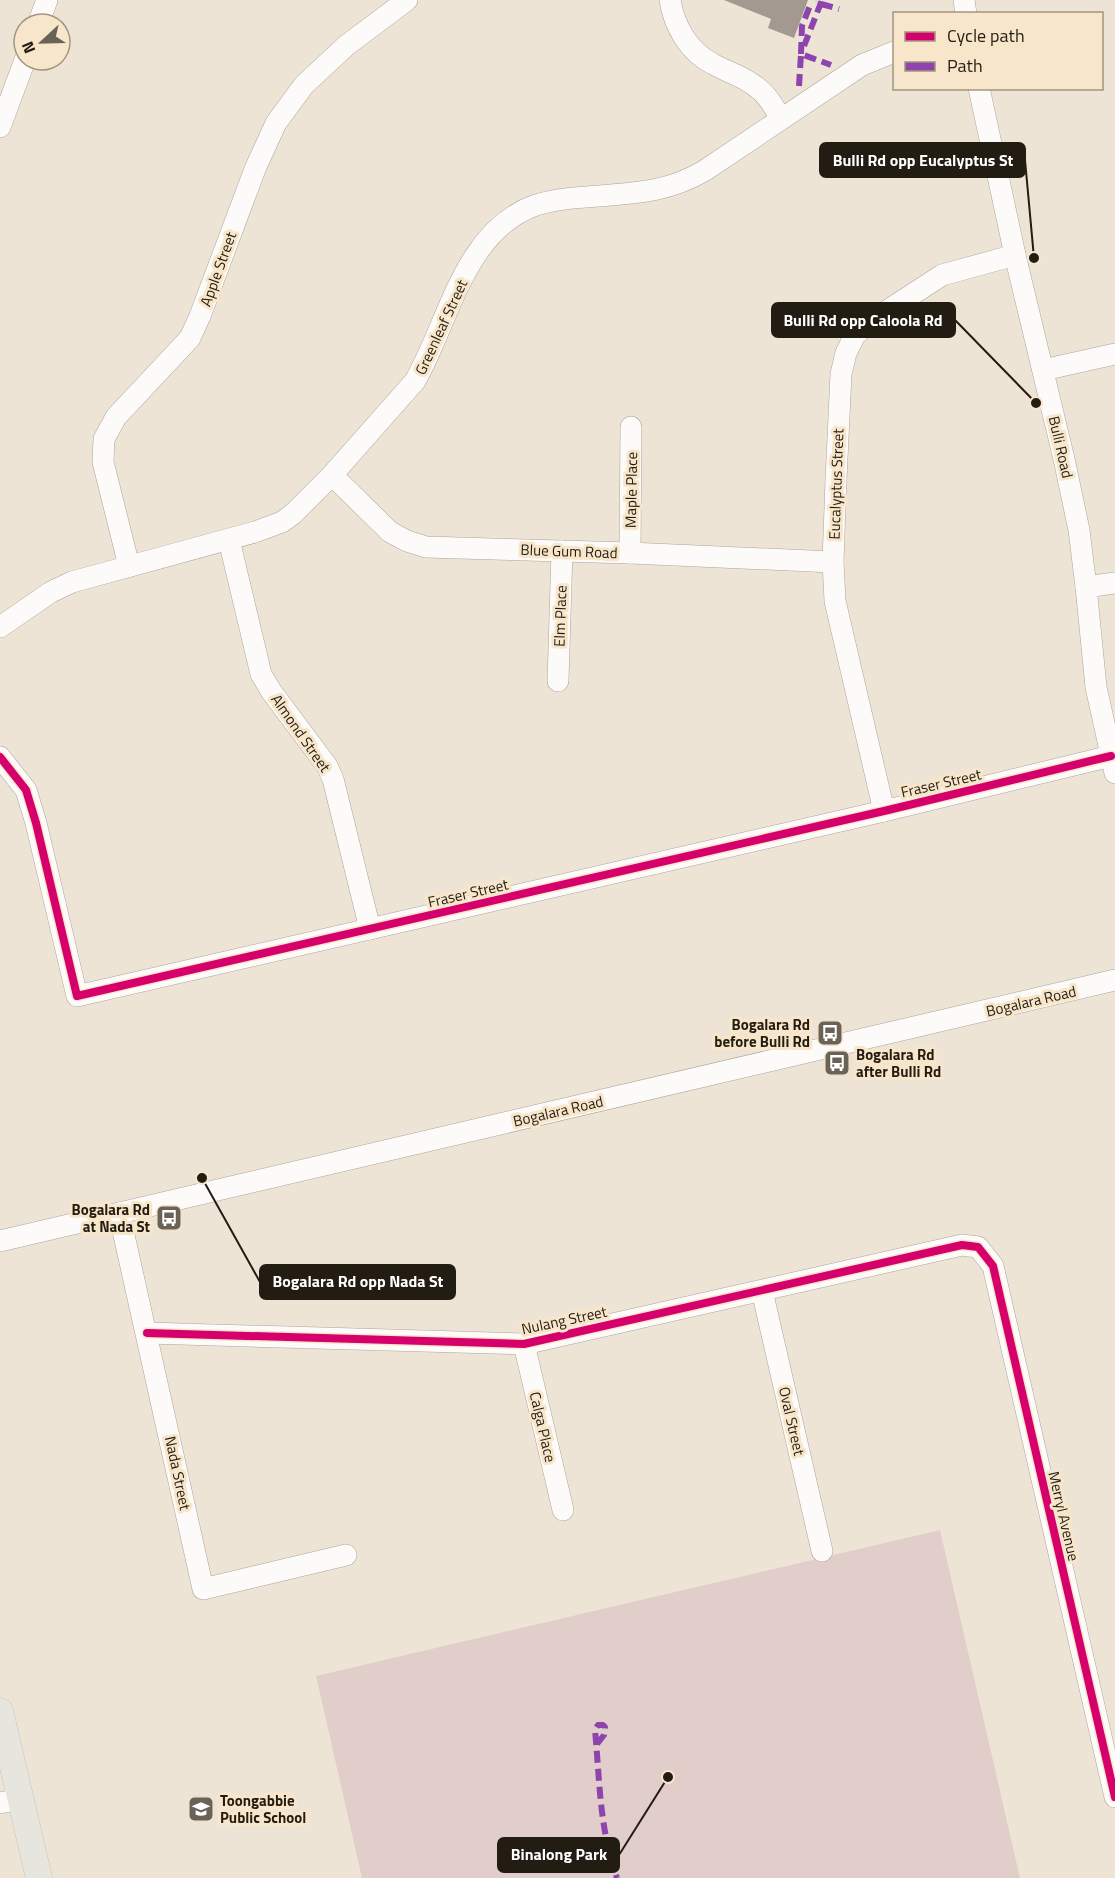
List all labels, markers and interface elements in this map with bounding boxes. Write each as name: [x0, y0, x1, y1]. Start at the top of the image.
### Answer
north arrow: [12, 12, 72, 72]
legend: [893, 12, 1103, 90]
text: Cycle path: [947, 22, 1025, 49]
text: N: [15, 38, 41, 57]
text: Path: [947, 52, 983, 79]
callout: Bulli Rd opp Eucalyptus St: [820, 143, 1025, 177]
text: Bulli Rd opp Eucalyptus St: [833, 148, 1014, 172]
street label: Apple Street: [194, 228, 242, 309]
street label: Greenleaf Street: [409, 275, 473, 379]
callout: Bulli Rd opp Caloola Rd: [772, 303, 955, 337]
text: Bulli Rd opp Caloola Rd: [783, 308, 943, 332]
street label: Bulli Road: [1043, 414, 1079, 480]
street label: Eucalyptus Street: [823, 427, 849, 540]
street label: Maple Place: [619, 452, 643, 528]
street label: Blue Gum Road: [520, 538, 618, 564]
street label: Elm Place: [547, 585, 573, 647]
street label: Almond Street: [266, 689, 337, 777]
street label: Fraser Street: [898, 762, 984, 803]
street label: Fraser Street: [425, 872, 511, 913]
street label: Bogalara Road: [984, 979, 1078, 1023]
place label: Bogalara Rd before Bulli Rd: [714, 1013, 810, 1053]
bus stop icon: Bogalara Rd before Bulli Rd: [815, 1018, 845, 1048]
place label: Bogalara Rd after Bulli Rd: [856, 1043, 941, 1083]
bus stop icon: Bogalara Rd after Bulli Rd: [822, 1048, 852, 1078]
street label: Bogalara Road: [511, 1089, 605, 1133]
place label: Bogalara Rd at Nada St: [72, 1198, 151, 1238]
bus stop icon: Bogalara Rd at Nada St: [154, 1203, 184, 1233]
callout: Bogalara Rd opp Nada St: [260, 1265, 455, 1299]
text: Bogalara Rd opp Nada St: [273, 1269, 444, 1293]
street label: Nulang Street: [519, 1300, 610, 1340]
street label: Oval Street: [773, 1384, 811, 1458]
street label: Calga Place: [524, 1390, 562, 1464]
street label: Nada Street: [159, 1434, 197, 1513]
street label: Merryl Avenue: [1043, 1469, 1085, 1563]
place label: Toongabbie Public School: [220, 1789, 306, 1829]
school or university icon: Toongabbie Public School: [186, 1794, 216, 1824]
callout: Binalong Park: [498, 1838, 619, 1872]
text: Binalong Park: [511, 1842, 608, 1866]

